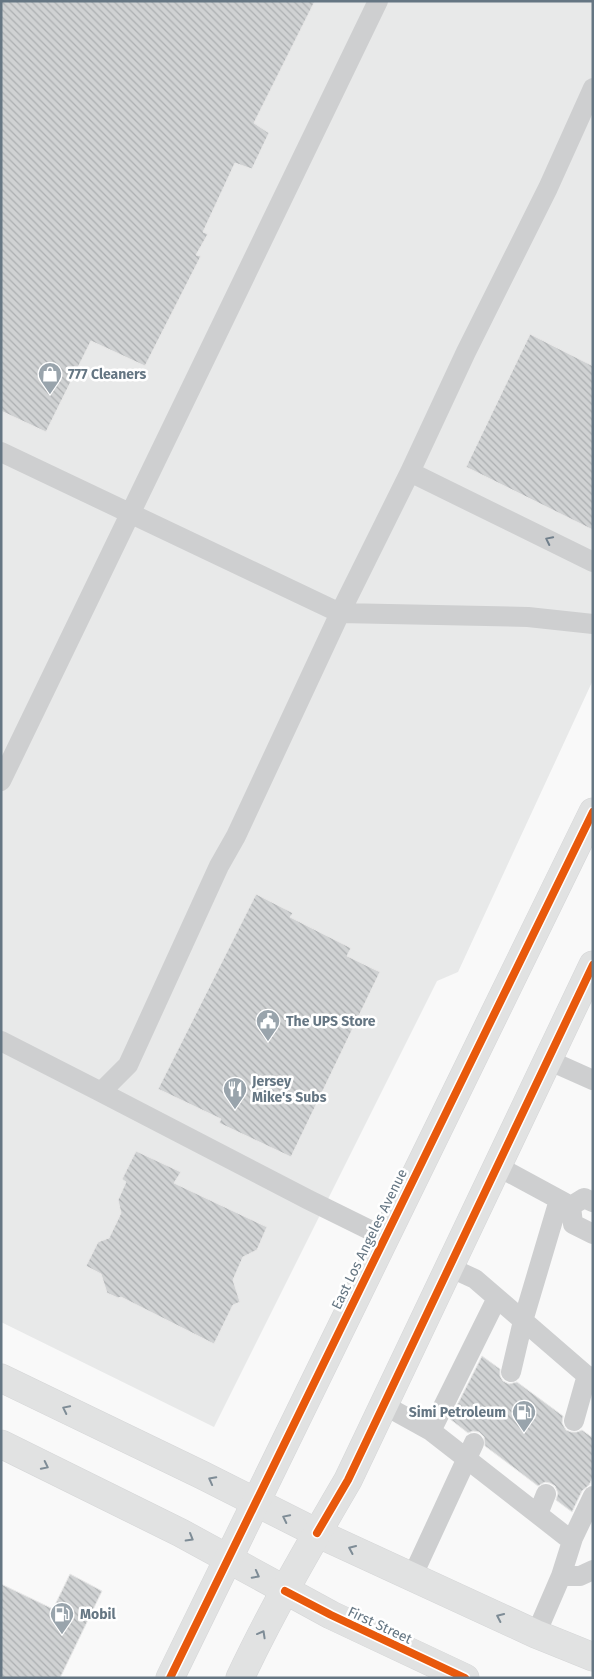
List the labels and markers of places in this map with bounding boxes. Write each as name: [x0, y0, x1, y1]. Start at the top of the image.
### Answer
shop icon: 777 Cleaners: [37, 361, 63, 395]
place label: 777 Cleaners: [68, 366, 146, 383]
public building icon: The UPS Store: [255, 1008, 281, 1042]
place label: The UPS Store: [286, 1013, 376, 1030]
place label: Jersey Mike's Subs: [251, 1073, 327, 1106]
restaurant icon: Jersey Mike's Subs: [222, 1076, 248, 1110]
fuel station icon: Simi Petroleum: [511, 1399, 537, 1433]
place label: Simi Petroleum: [409, 1404, 506, 1421]
fuel station icon: Mobil: [49, 1601, 75, 1635]
place label: Mobil: [80, 1606, 116, 1623]

